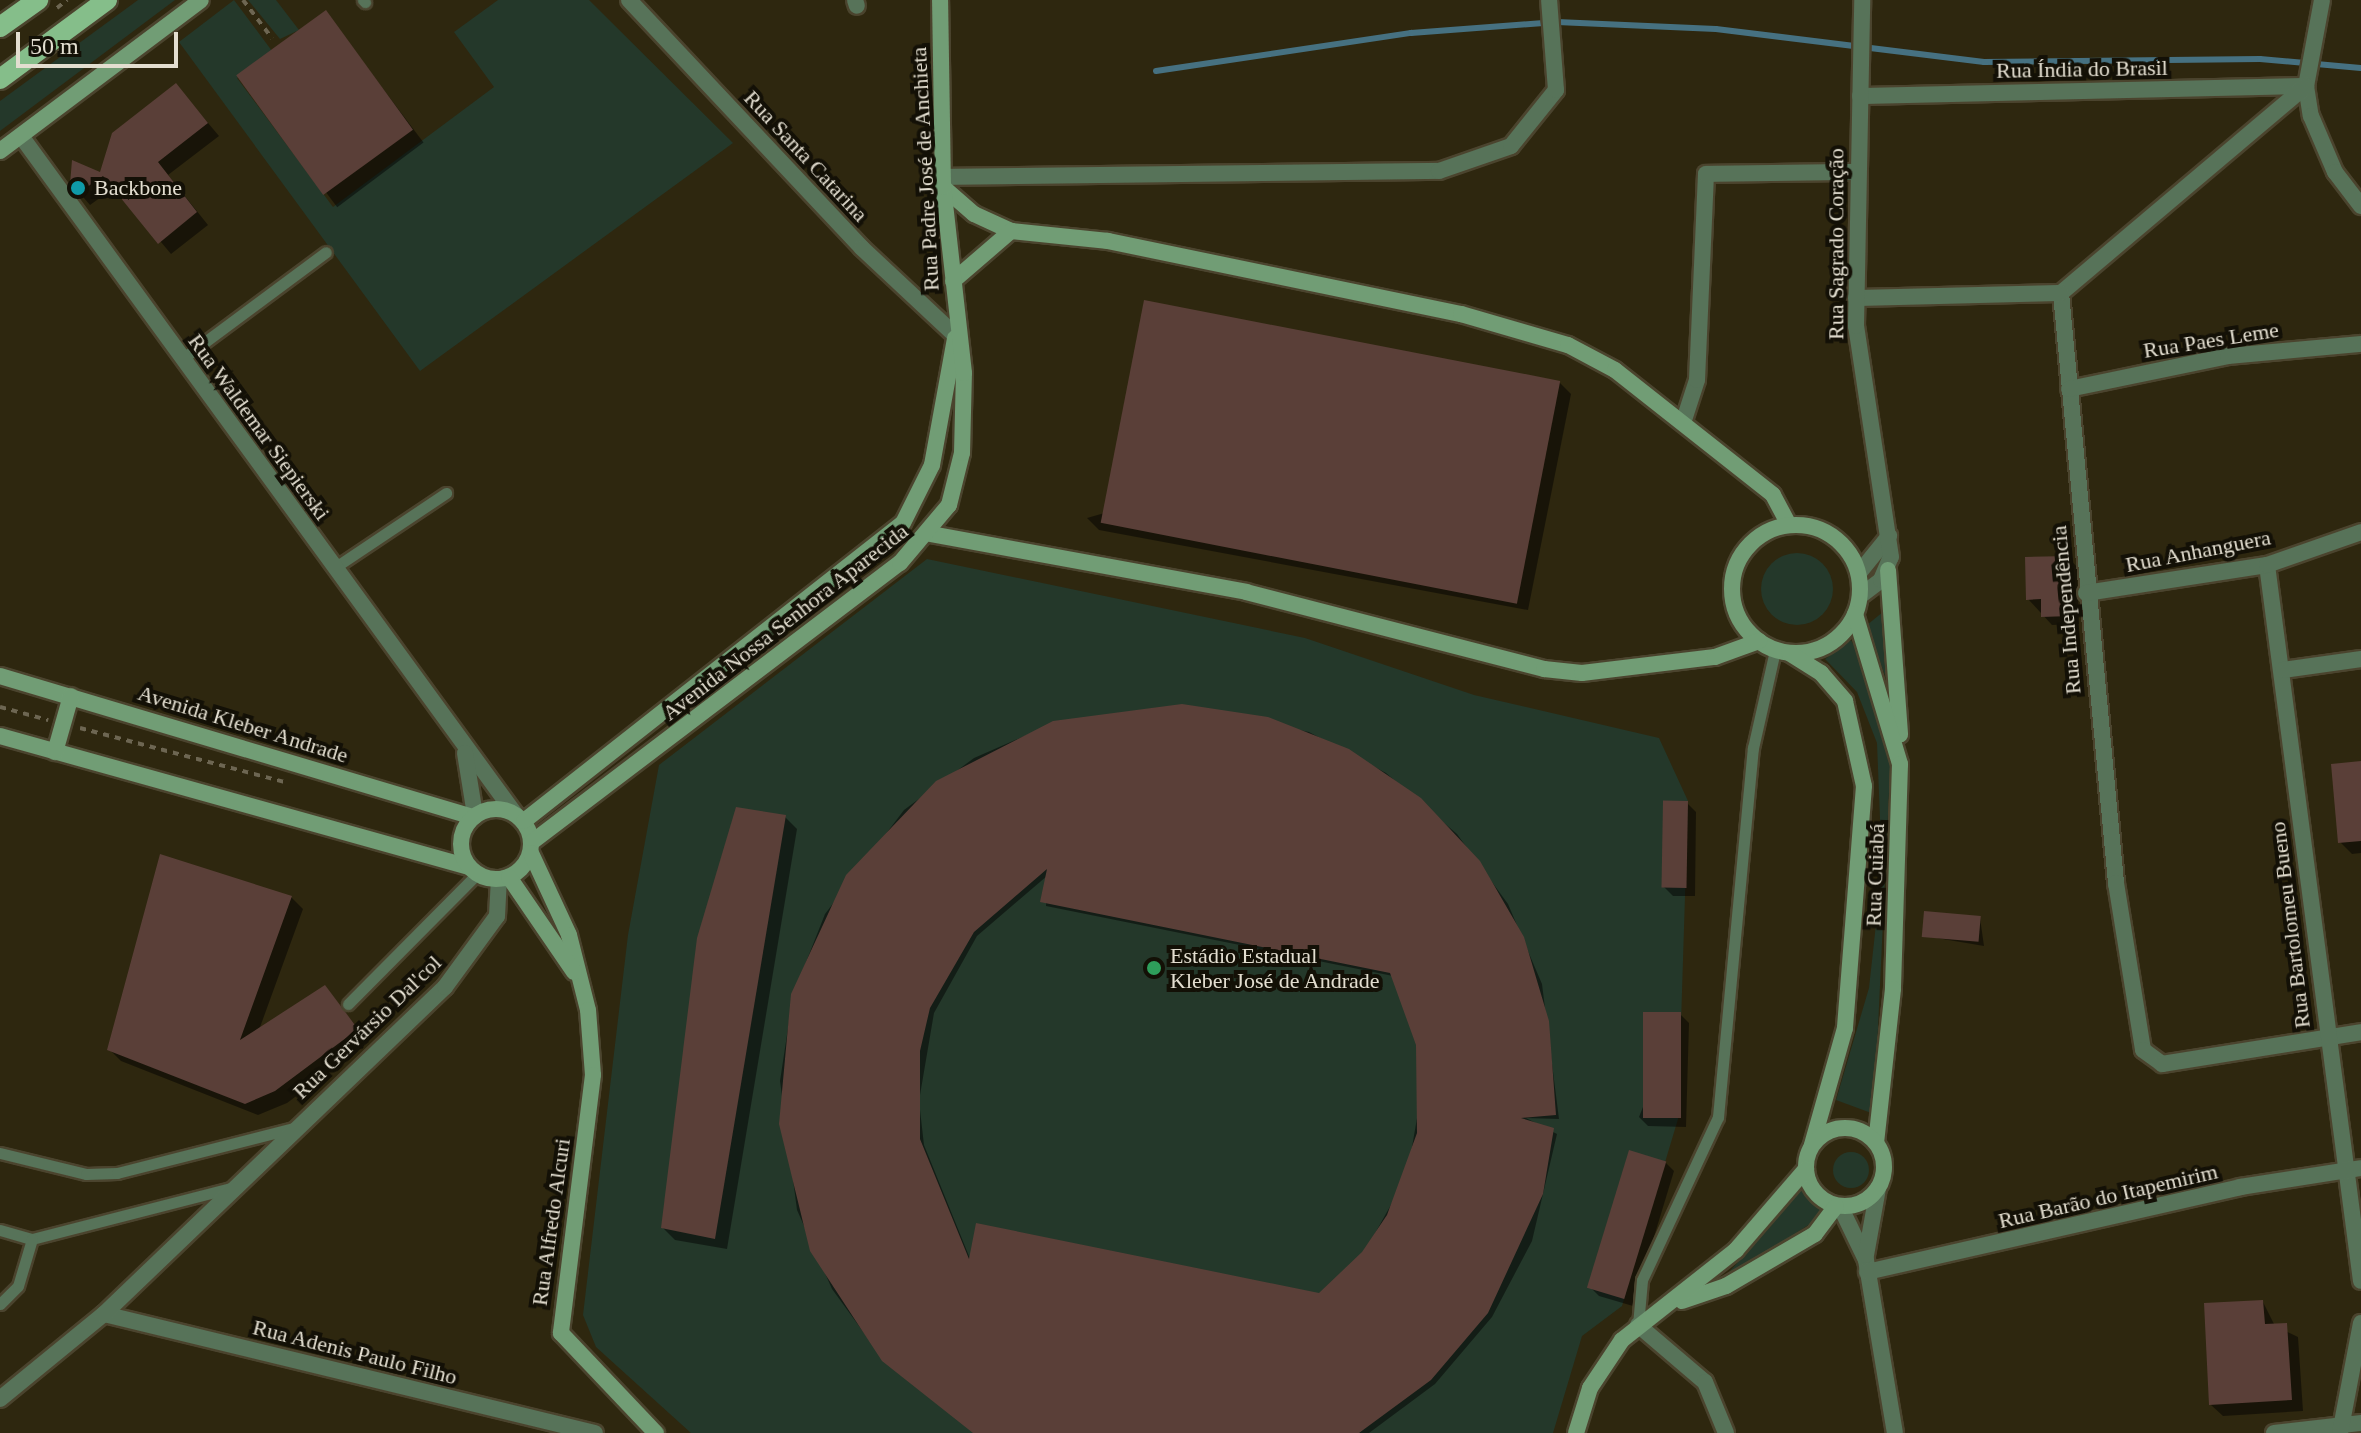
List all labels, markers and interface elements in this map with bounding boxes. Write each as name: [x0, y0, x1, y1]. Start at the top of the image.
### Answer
scale bar: [20, 16, 182, 66]
text: 50 m: [30, 33, 79, 59]
street label: Rua Padre José de Anchieta: [905, 46, 945, 292]
street label: Rua Índia do Brasil: [1996, 54, 2168, 84]
street label: Rua Santa Catarina: [738, 85, 874, 227]
street label: Rua Sagrado Coração: [1823, 148, 1849, 340]
place label: Backbone: [94, 175, 182, 201]
marker: Backbone: [69, 179, 87, 197]
street label: Rua Paes Leme: [2141, 316, 2281, 364]
street label: Rua Waldemar Siepierski: [182, 329, 336, 525]
street label: Avenida Nossa Senhora Aparecida: [656, 518, 914, 726]
street label: Rua Anhanguera: [2123, 524, 2273, 578]
street label: Rua Independência: [2045, 525, 2087, 695]
street label: Avenida Kleber Andrade: [134, 679, 352, 769]
street label: Rua Bartolomeu Bueno: [2264, 820, 2316, 1030]
street label: Rua Cuiabá: [1860, 823, 1890, 927]
place label: Estádio Estadual Kleber José de Andrade: [1170, 942, 1381, 994]
street label: Rua Gervársio Dal'col: [287, 950, 447, 1104]
marker: Estádio Estadual Kleber José de Andrade: [1145, 959, 1163, 977]
street label: Rua Alfredo Alcuri: [526, 1135, 576, 1309]
street label: Rua Barão do Itapemirim: [1996, 1158, 2220, 1234]
street label: Rua Adenis Paulo Filho: [250, 1314, 460, 1390]

